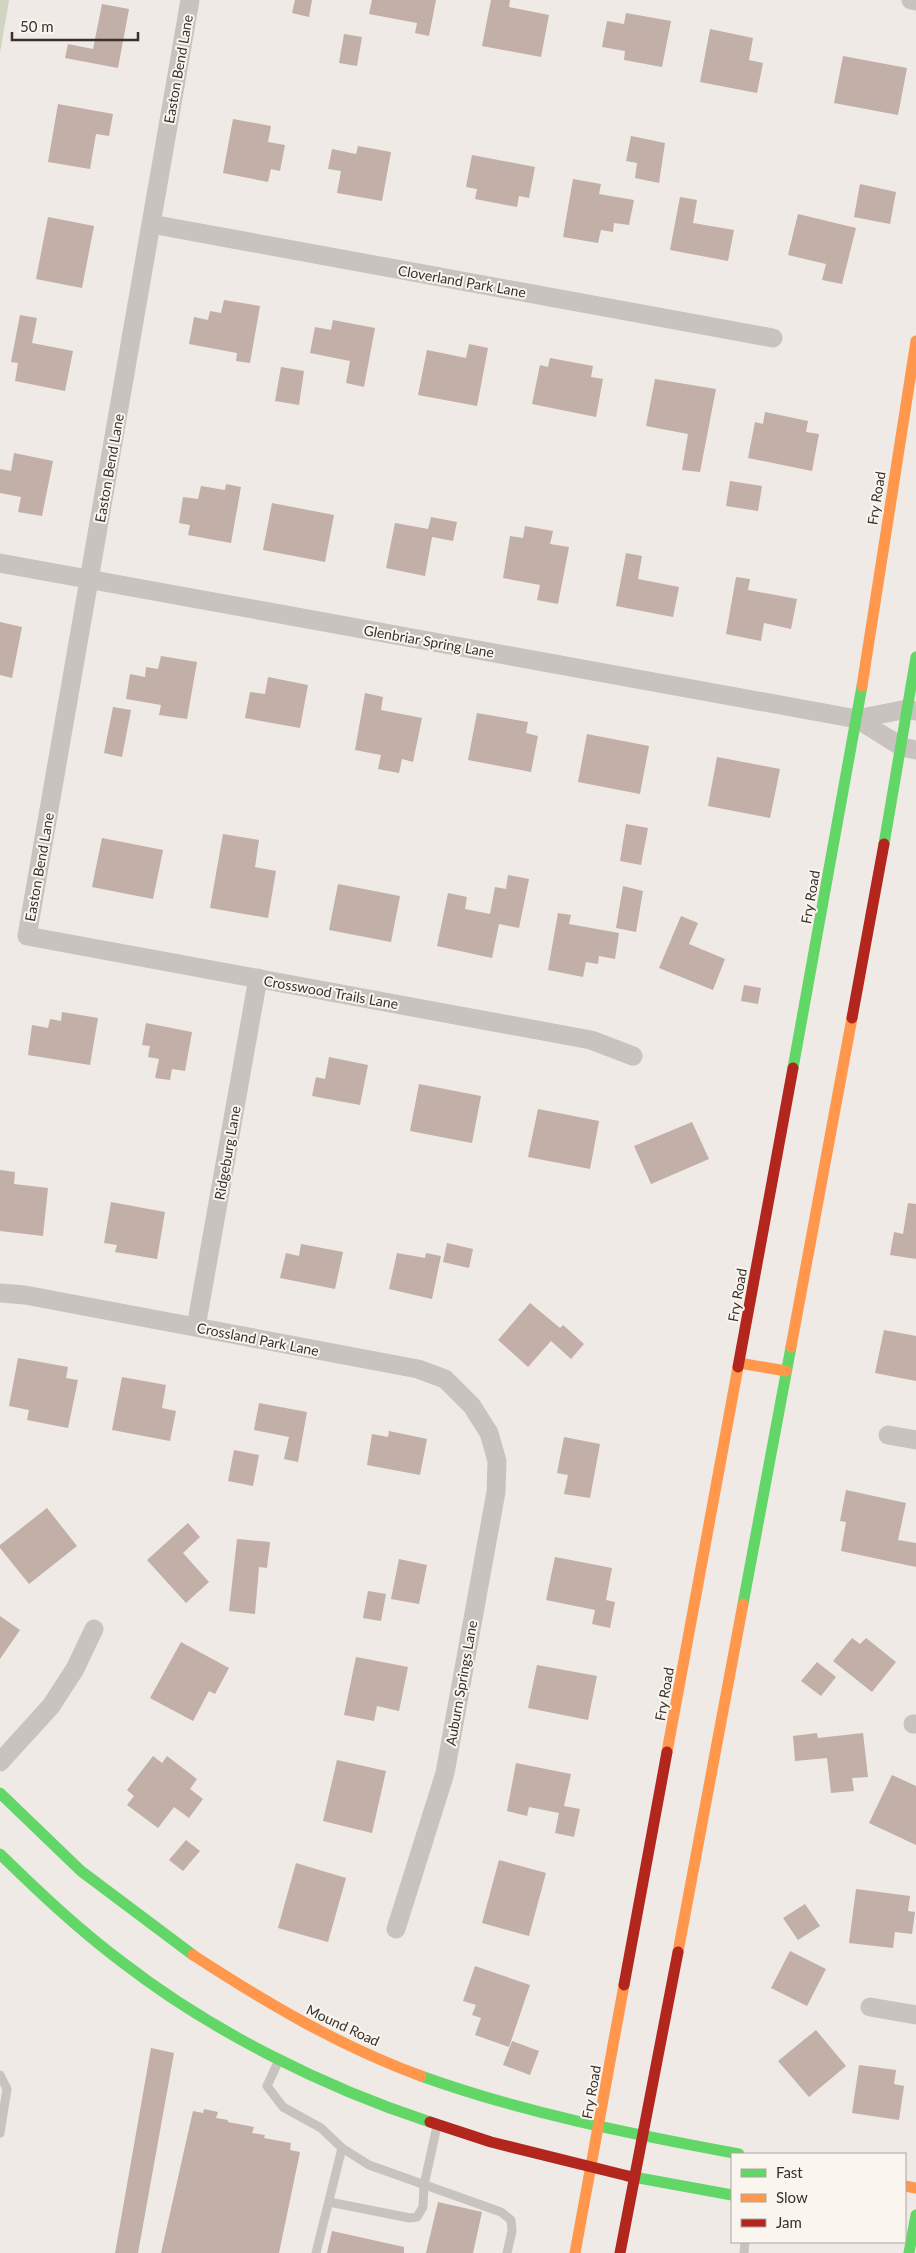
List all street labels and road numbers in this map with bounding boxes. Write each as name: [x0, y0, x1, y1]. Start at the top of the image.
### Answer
street label: Easton Bend Lane: [160, 13, 196, 125]
street label: Cloverland Park Lane: [397, 261, 527, 301]
street label: Easton Bend Lane: [91, 412, 127, 524]
street label: Fry Road: [863, 470, 889, 526]
street label: Glenbriar Spring Lane: [362, 621, 496, 661]
street label: Easton Bend Lane: [21, 811, 57, 923]
street label: Fry Road: [797, 869, 823, 925]
street label: Crosswood Trails Lane: [262, 972, 400, 1012]
street label: Ridgeburg Lane: [210, 1105, 244, 1201]
street label: Fry Road: [724, 1267, 750, 1323]
street label: Crossland Park Lane: [196, 1319, 320, 1359]
street label: Auburn Springs Lane: [442, 1619, 480, 1747]
street label: Fry Road: [651, 1666, 677, 1722]
street label: Mound Road: [304, 2001, 382, 2049]
street label: Fry Road: [578, 2064, 604, 2120]

